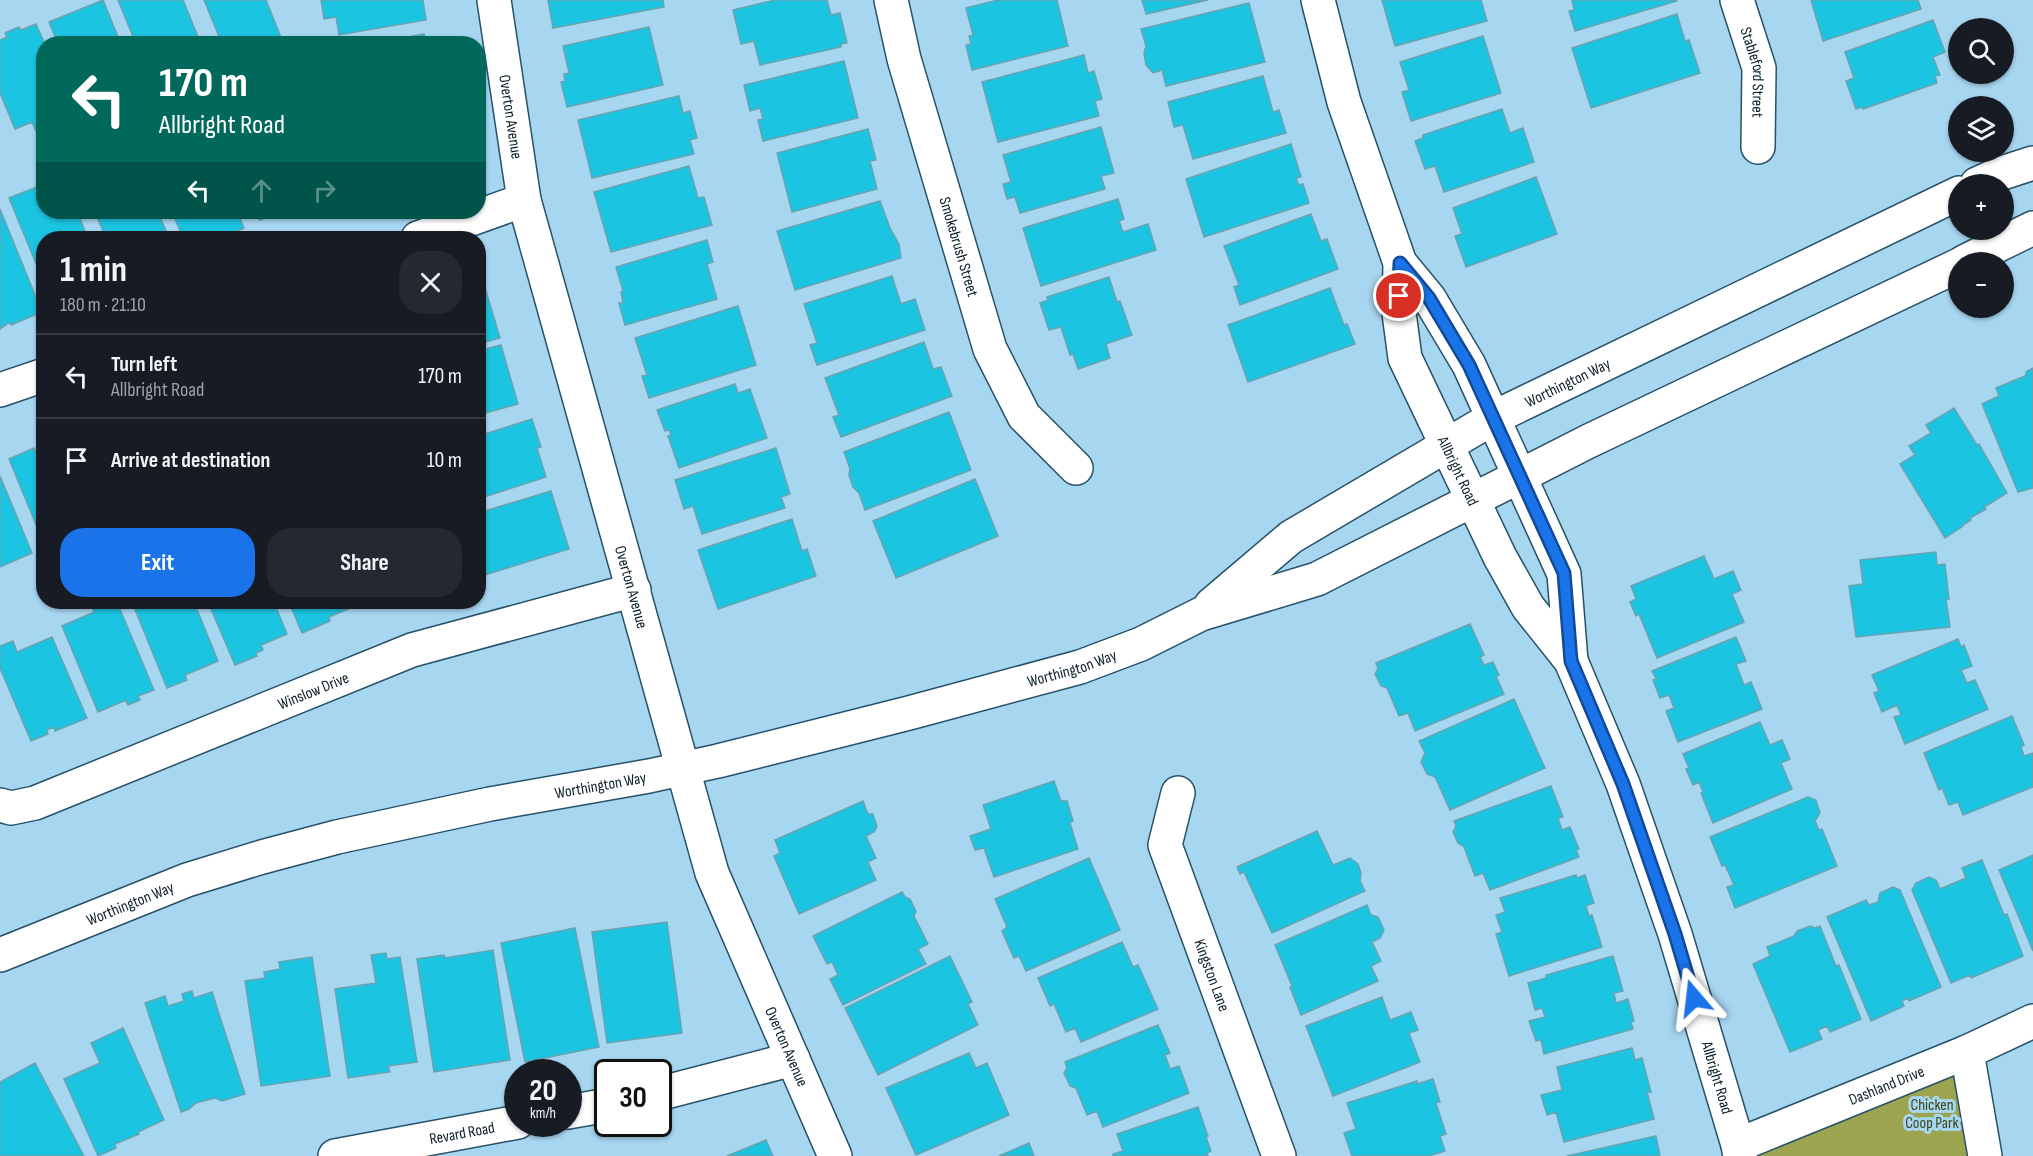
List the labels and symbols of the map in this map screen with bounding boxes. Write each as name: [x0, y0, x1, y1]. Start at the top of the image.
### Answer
street label: Stableford Street: [1735, 25, 1767, 118]
street label: Overton Avenue: [494, 73, 526, 160]
street label: Smokebrush Street: [934, 195, 982, 299]
pin: [1373, 270, 1424, 321]
street label: Worthington Way: [1522, 355, 1614, 412]
street label: Allbright Road: [1432, 433, 1482, 509]
street label: Overton Avenue: [610, 544, 651, 631]
street label: Worthington Way: [1025, 646, 1120, 692]
street label: Winslow Drive: [275, 669, 352, 714]
street label: Worthington Way: [553, 769, 648, 803]
street label: Worthington Way: [84, 878, 177, 930]
street label: Kingston Lane: [1189, 937, 1233, 1014]
position arrow: [1662, 966, 1726, 1030]
street label: Overton Avenue: [760, 1004, 812, 1090]
street label: Allbright Road: [1696, 1038, 1736, 1116]
speed limit sign: 30: [594, 1059, 672, 1137]
street label: Dashland Drive: [1846, 1062, 1927, 1110]
park label: Chicken Coop Park: [1905, 1096, 1959, 1133]
street label: Revard Road: [428, 1119, 496, 1149]

